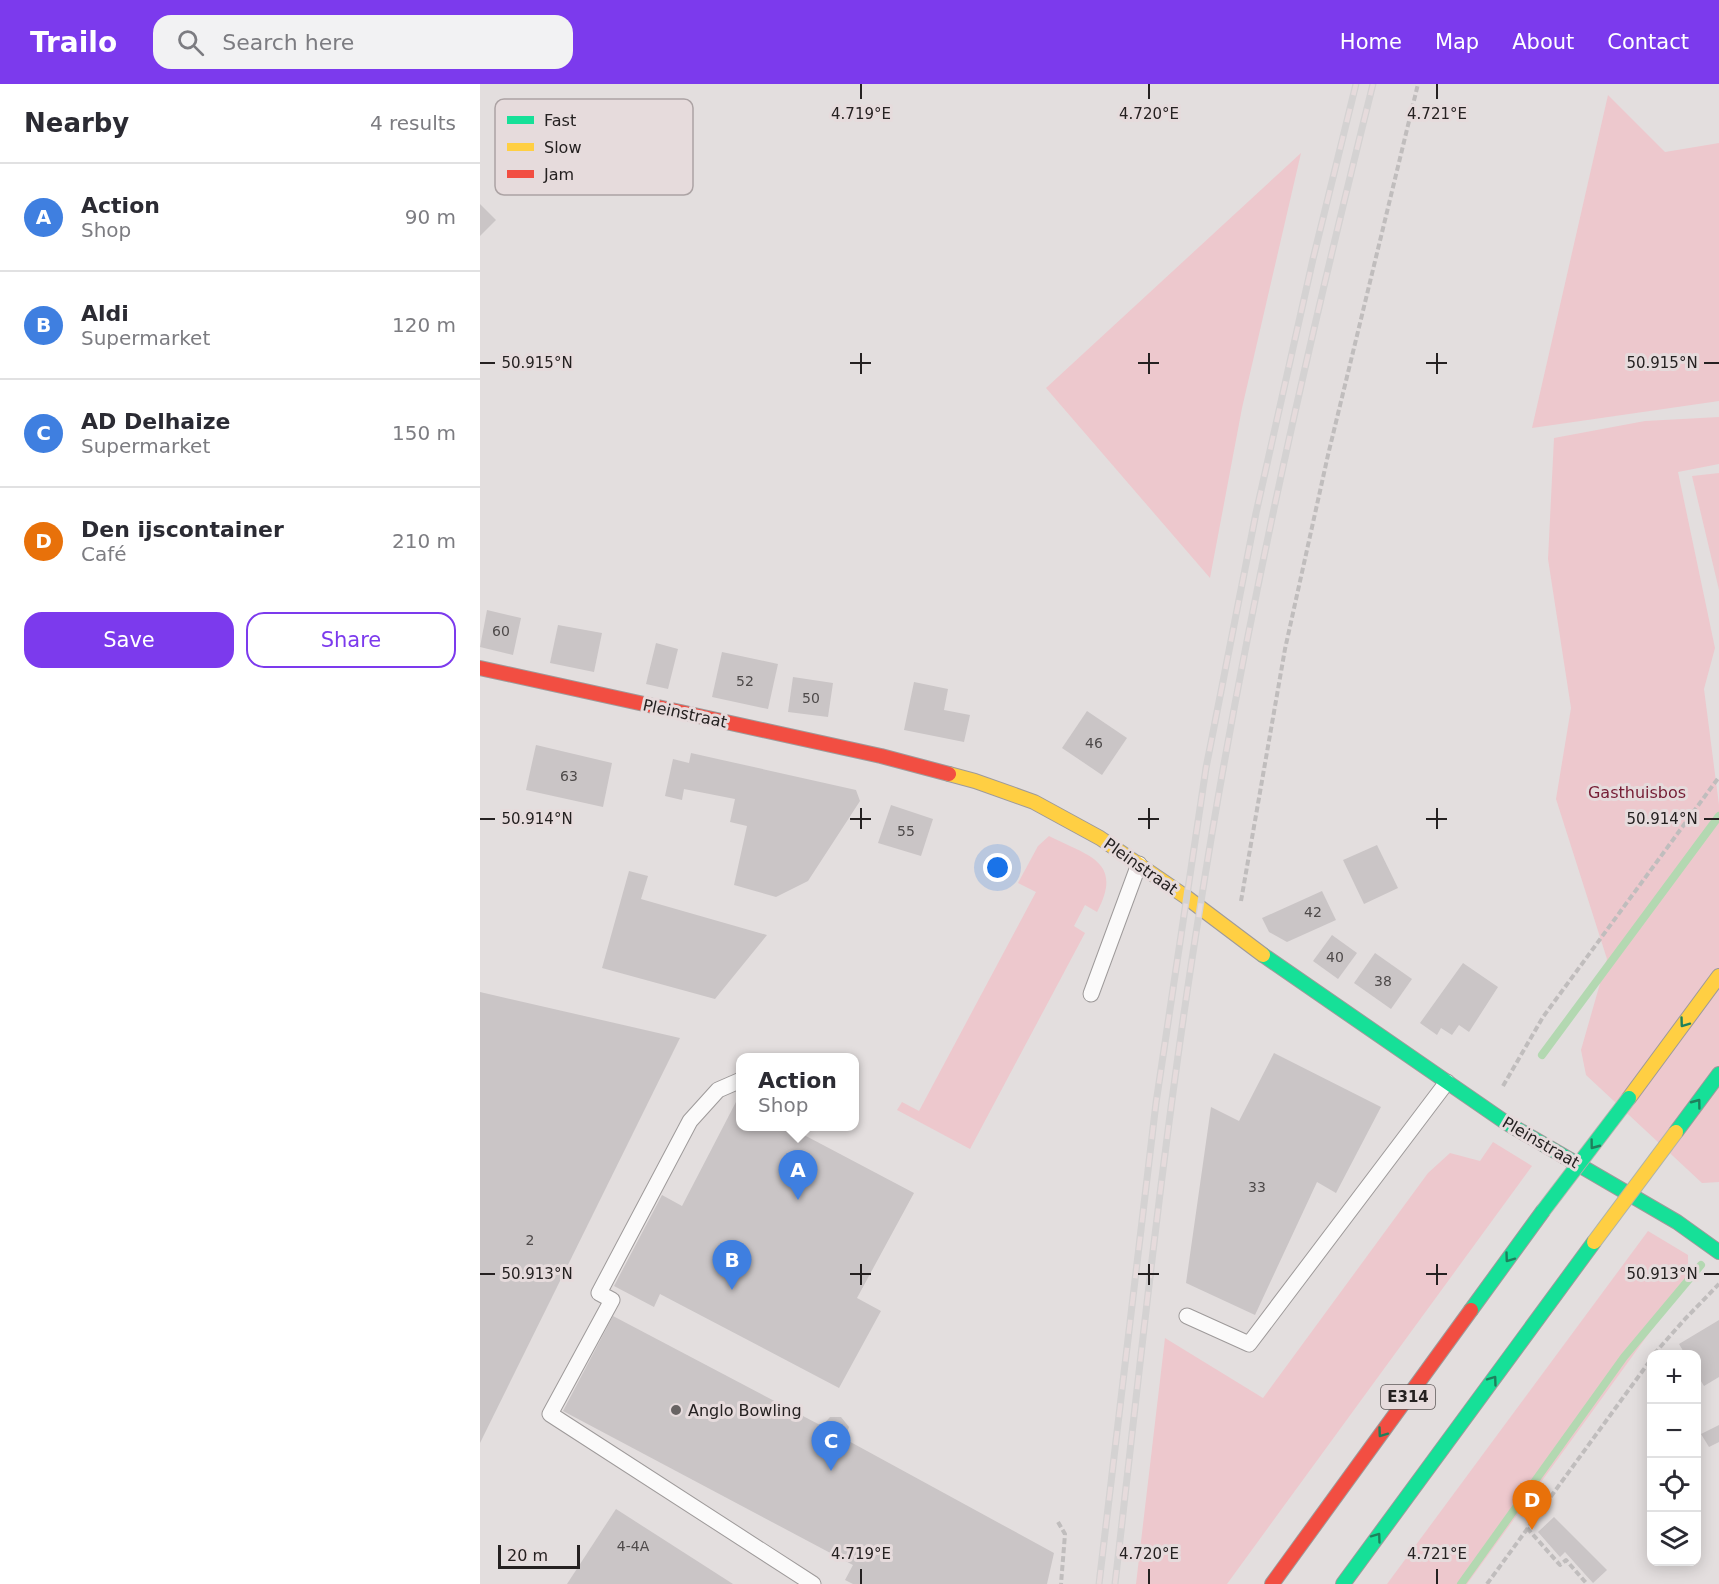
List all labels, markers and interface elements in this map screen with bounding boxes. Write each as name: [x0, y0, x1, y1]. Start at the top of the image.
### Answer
search box: [153, 15, 573, 69]
text: Trailo: [30, 26, 117, 59]
icon: search: [174, 26, 207, 59]
text: Search here: [222, 30, 354, 55]
text: Home: [1340, 30, 1402, 54]
text: Map: [1435, 30, 1479, 54]
text: About: [1512, 30, 1574, 54]
text: Contact: [1607, 30, 1689, 54]
legend: [495, 99, 693, 195]
text: 4.719°E: [831, 105, 891, 123]
text: 4.720°E: [1119, 105, 1179, 123]
text: 4.721°E: [1407, 105, 1467, 123]
text: Nearby: [24, 108, 129, 138]
text: 4 results: [370, 111, 456, 135]
text: Fast: [544, 111, 576, 130]
text: Slow: [544, 138, 581, 157]
text: Jam: [543, 165, 574, 184]
text: Action: [81, 193, 160, 218]
text: A: [36, 205, 51, 229]
text: 90 m: [405, 205, 456, 229]
text: Shop: [81, 218, 131, 242]
text: Aldi: [81, 301, 129, 326]
text: B: [36, 313, 51, 337]
text: 120 m: [392, 313, 456, 337]
text: Supermarket: [81, 326, 210, 350]
text: 50.915°N: [501, 354, 573, 372]
text: 50.915°N: [1626, 354, 1698, 372]
text: AD Delhaize: [81, 409, 230, 434]
text: C: [36, 421, 51, 445]
text: 150 m: [392, 421, 456, 445]
text: Supermarket: [81, 434, 210, 458]
text: Den ijscontainer: [81, 517, 284, 542]
text: D: [35, 529, 52, 553]
text: 210 m: [392, 529, 456, 553]
text: Café: [81, 542, 127, 566]
button: Save: [24, 612, 234, 668]
button: Share: [246, 612, 456, 668]
house number: 60: [492, 623, 510, 639]
house number: 52: [736, 673, 754, 689]
house number: 50: [802, 690, 820, 706]
street label: Pleinstraat: [641, 695, 729, 732]
house number: 46: [1085, 735, 1103, 751]
house number: 63: [560, 768, 578, 784]
park label: Gasthuisbos: [1588, 783, 1686, 802]
text: 50.914°N: [501, 810, 573, 828]
text: 50.914°N: [1626, 810, 1698, 828]
house number: 55: [897, 823, 915, 839]
street label: Pleinstraat: [1100, 834, 1181, 899]
your location: [983, 853, 1012, 882]
house number: 42: [1304, 904, 1322, 920]
house number: 40: [1326, 949, 1344, 965]
house number: 38: [1374, 973, 1392, 989]
one-way arrow: [1680, 1016, 1691, 1027]
popup: [736, 1053, 859, 1131]
text: Action: [758, 1068, 837, 1093]
text: Shop: [758, 1093, 808, 1117]
one-way arrow: [1690, 1099, 1701, 1110]
street label: Pleinstraat: [1499, 1113, 1583, 1172]
one-way arrow: [1590, 1138, 1601, 1149]
pin: A: [778, 1150, 818, 1200]
house number: 33: [1248, 1179, 1266, 1195]
house number: 2: [526, 1232, 534, 1248]
pin: B: [712, 1240, 752, 1290]
one-way arrow: [1505, 1252, 1516, 1263]
text: 50.913°N: [501, 1265, 573, 1283]
text: 50.913°N: [1626, 1265, 1698, 1283]
map controls: [1647, 1350, 1701, 1566]
button: +: [1647, 1350, 1701, 1404]
one-way arrow: [1486, 1375, 1497, 1386]
road number: E314: [1381, 1385, 1435, 1409]
place label: Anglo Bowling: [688, 1401, 802, 1420]
marker: Anglo Bowling: [669, 1403, 683, 1417]
button: −: [1647, 1404, 1701, 1458]
pin: C: [812, 1422, 850, 1471]
one-way arrow: [1378, 1426, 1389, 1437]
button: locate: [1647, 1458, 1701, 1512]
pin: D: [1512, 1480, 1552, 1530]
button: layers: [1647, 1512, 1701, 1566]
one-way arrow: [1370, 1532, 1381, 1543]
house number: 4-4A: [617, 1538, 650, 1554]
scale bar: [498, 1542, 580, 1570]
text: 4.719°E: [831, 1545, 891, 1563]
text: 4.720°E: [1119, 1545, 1179, 1563]
text: 4.721°E: [1407, 1545, 1467, 1563]
text: 20 m: [507, 1546, 548, 1565]

